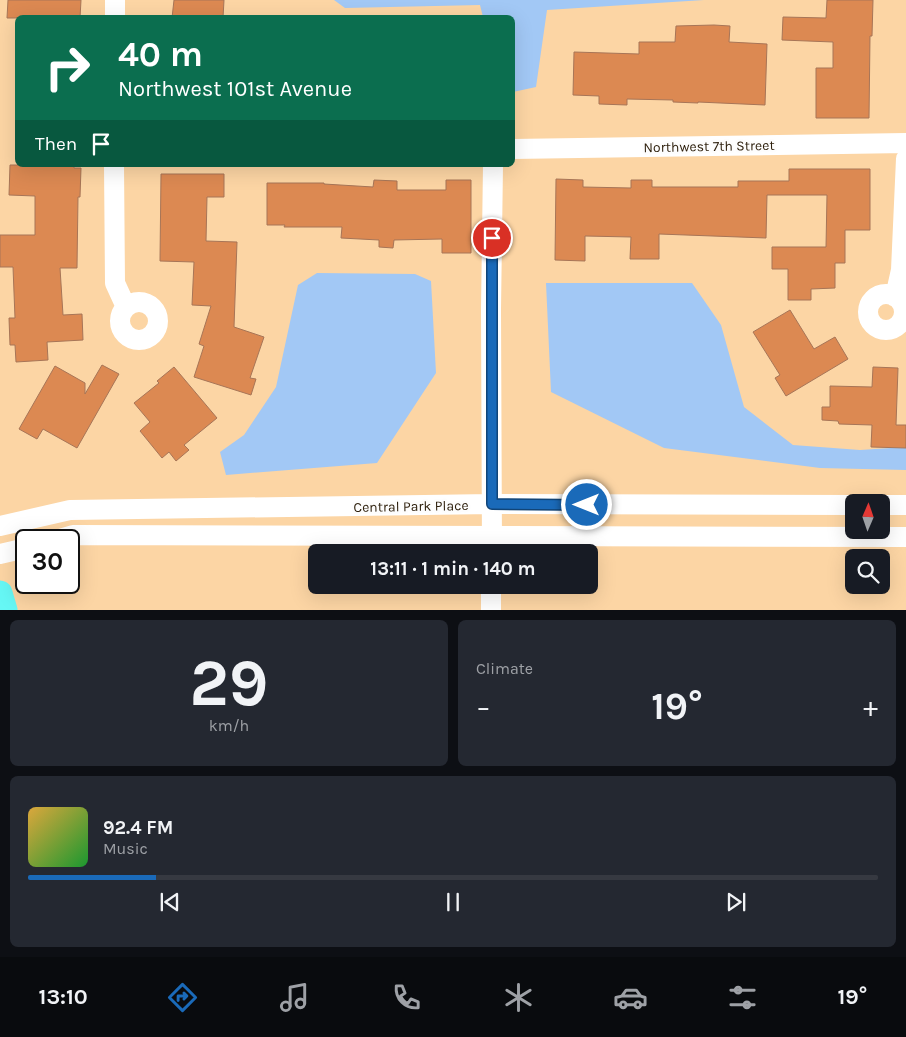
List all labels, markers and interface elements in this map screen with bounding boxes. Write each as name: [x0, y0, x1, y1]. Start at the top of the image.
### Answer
text: 40 m: [118, 34, 203, 75]
icon: right: [35, 35, 100, 100]
text: Northwest 101st Avenue: [118, 76, 352, 102]
icon: arrive: [87, 130, 115, 158]
text: Then: [35, 133, 77, 155]
street label: Northwest 7th Street: [643, 137, 775, 156]
pin: [471, 217, 513, 259]
icon: arrive: [478, 224, 506, 252]
position arrow: [560, 478, 612, 530]
north arrow: [845, 494, 890, 539]
map controls: [845, 494, 890, 594]
street label: Central Park Place: [353, 497, 469, 516]
speed limit sign: 30: [15, 529, 80, 594]
button: search: [845, 549, 890, 594]
text: 13:11 · 1 min · 140 m: [370, 558, 536, 580]
text: 29: [190, 645, 268, 721]
text: Climate: [476, 659, 533, 678]
text: 19°: [651, 684, 703, 729]
text: −: [476, 690, 491, 723]
text: +: [863, 690, 878, 723]
text: km/h: [209, 716, 249, 735]
text: 92.4 FM: [103, 817, 173, 839]
text: Music: [103, 839, 148, 858]
icon: previous: [156, 888, 184, 916]
icon: pause: [439, 888, 467, 916]
icon: next: [722, 888, 750, 916]
icon: directions: [165, 980, 200, 1015]
icon: music: [277, 980, 312, 1015]
icon: phone: [389, 980, 424, 1015]
icon: climate: [501, 980, 536, 1015]
icon: car: [613, 980, 648, 1015]
icon: filters: [725, 980, 760, 1015]
text: 13:10: [39, 984, 88, 1010]
text: 19°: [838, 984, 867, 1010]

